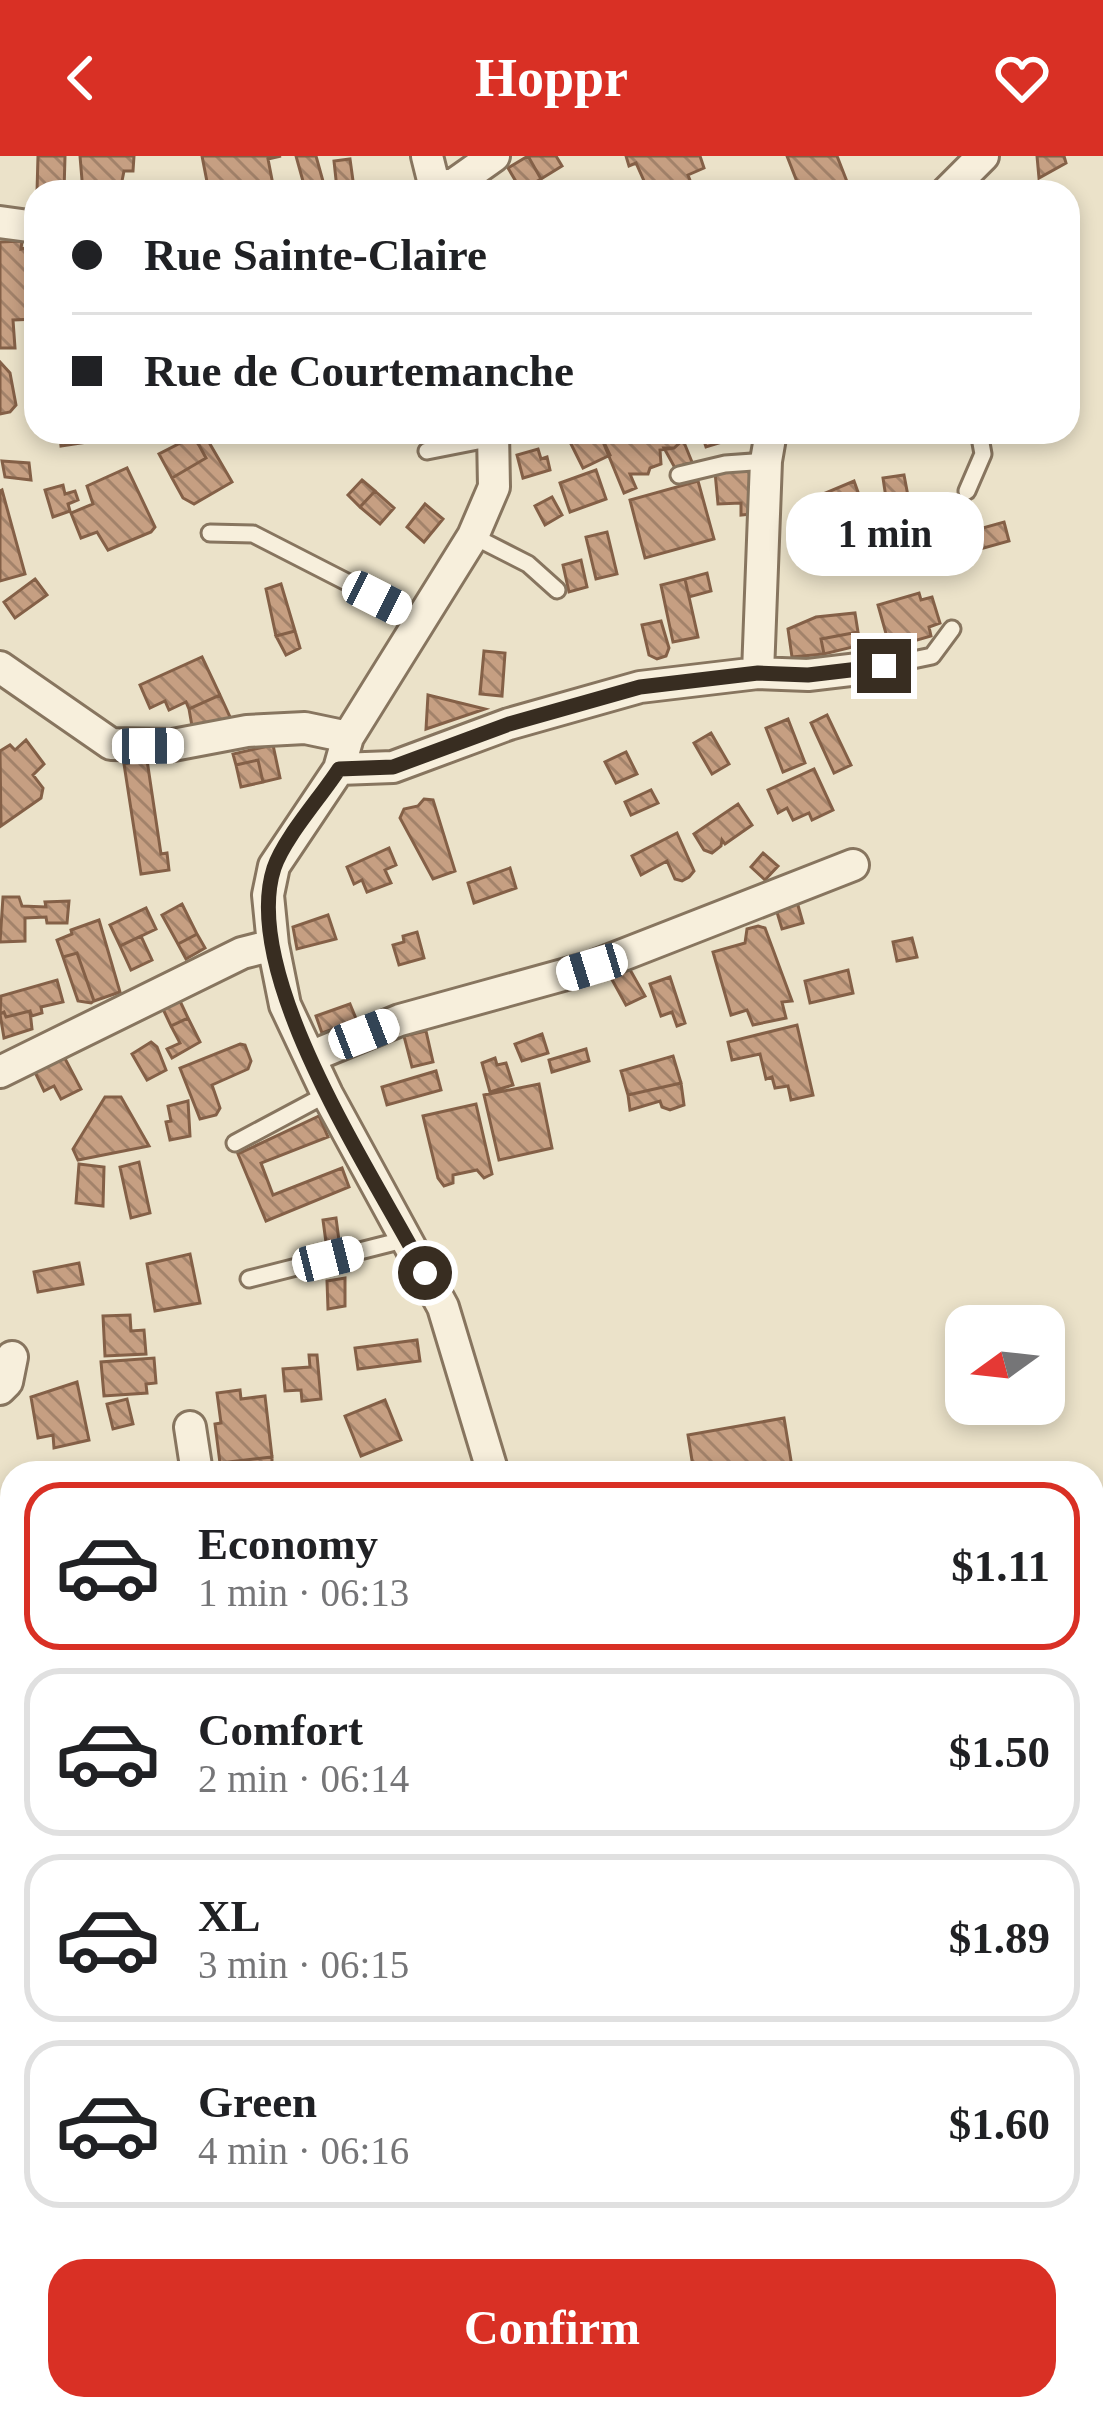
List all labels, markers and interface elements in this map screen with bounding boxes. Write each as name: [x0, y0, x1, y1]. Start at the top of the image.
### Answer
icon: back: [48, 45, 114, 111]
icon: heart: [989, 45, 1055, 111]
text: Hoppr: [475, 48, 628, 108]
text: Rue Sainte-Claire: [144, 230, 487, 280]
text: Rue de Courtemanche: [144, 346, 574, 396]
callout: 1 min: [785, 492, 983, 576]
text: 1 min: [838, 512, 932, 555]
car: [337, 566, 417, 630]
route end: [857, 639, 911, 693]
car: [112, 727, 184, 765]
car: [552, 939, 632, 995]
car: [324, 1004, 404, 1064]
car: [289, 1233, 367, 1285]
route start: [398, 1246, 452, 1300]
north arrow: [945, 1305, 1065, 1425]
map controls: [945, 1305, 1065, 1425]
icon: car: [54, 1512, 162, 1620]
text: Economy: [198, 1519, 378, 1569]
text: $1.11: [951, 1541, 1050, 1591]
text: 1 min · 06:13: [198, 1571, 409, 1614]
icon: car: [54, 1698, 162, 1806]
text: Comfort: [198, 1705, 363, 1755]
text: $1.50: [949, 1727, 1050, 1777]
text: 2 min · 06:14: [198, 1757, 409, 1800]
icon: car: [54, 1884, 162, 1992]
text: XL: [198, 1891, 261, 1941]
text: $1.89: [949, 1913, 1050, 1963]
text: 3 min · 06:15: [198, 1943, 409, 1986]
icon: car: [54, 2070, 162, 2178]
text: Green: [198, 2077, 317, 2127]
text: $1.60: [949, 2099, 1050, 2149]
text: 4 min · 06:16: [198, 2129, 409, 2172]
button: Confirm: [48, 2259, 1056, 2397]

